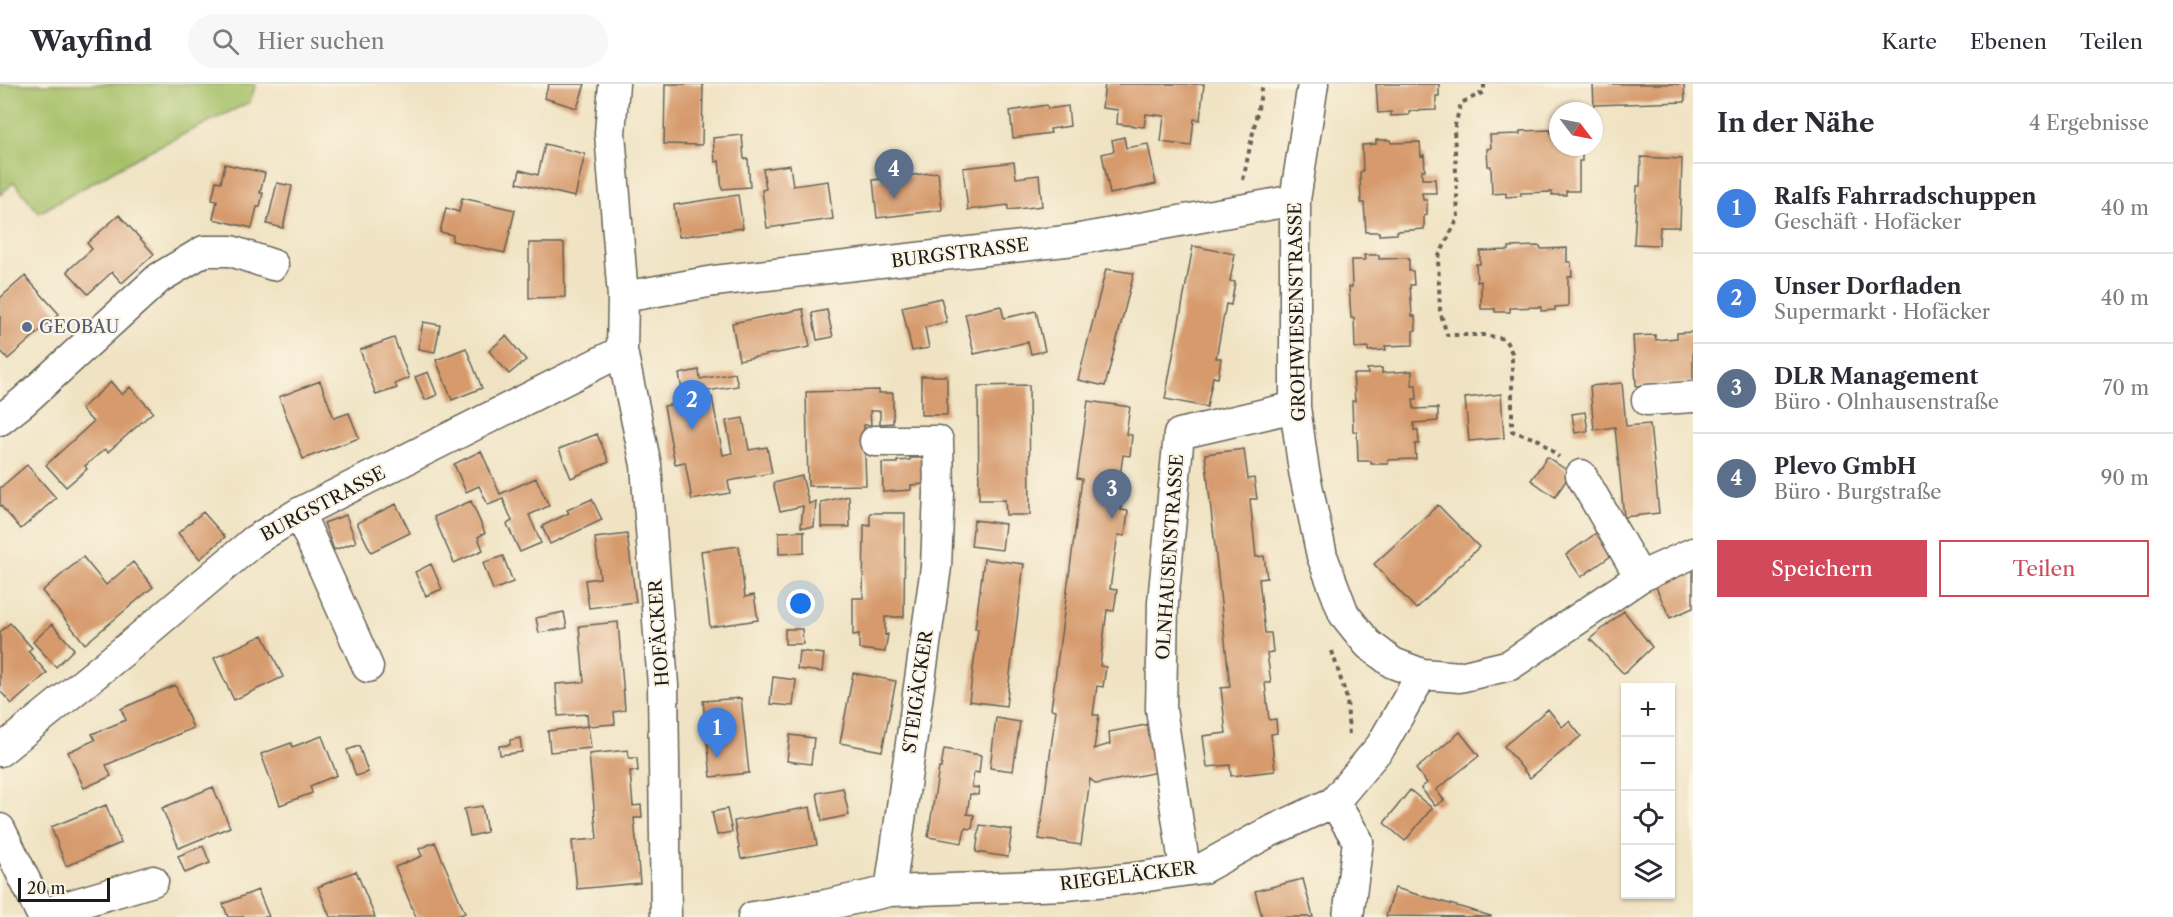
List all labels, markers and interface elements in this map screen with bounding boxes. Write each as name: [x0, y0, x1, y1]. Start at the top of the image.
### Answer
search box: [188, 14, 608, 68]
text: Wayfind: [30, 24, 152, 58]
icon: search: [209, 25, 242, 58]
text: Hier suchen: [257, 28, 385, 55]
text: Karte: [1882, 29, 1937, 54]
text: Ebenen: [1970, 29, 2047, 54]
text: Teilen: [2080, 29, 2143, 54]
north arrow: [1549, 102, 1603, 156]
text: In der Nähe: [1717, 107, 1874, 139]
text: 4 Ergebnisse: [2029, 111, 2149, 135]
pin: 4: [874, 150, 914, 199]
text: Ralfs Fahrradschuppen: [1774, 183, 2037, 210]
text: 1: [1732, 196, 1741, 220]
text: 40 m: [2101, 196, 2149, 220]
street label: GROHWIESENSTRASSE: [1284, 202, 1310, 422]
text: Geschäft · Hofäcker: [1774, 210, 1961, 234]
street label: BURGSTRASSE: [890, 234, 1030, 272]
text: Unser Dorfladen: [1774, 273, 1962, 300]
text: 2: [1731, 286, 1742, 310]
text: 40 m: [2101, 286, 2149, 310]
text: Supermarkt · Hofäcker: [1774, 300, 1990, 324]
place label: GEOBAU: [39, 316, 119, 338]
marker: GEOBAU: [20, 320, 34, 334]
text: DLR Management: [1774, 363, 1978, 390]
text: 3: [1731, 376, 1742, 400]
text: 70 m: [2103, 376, 2149, 400]
pin: 2: [672, 380, 712, 430]
text: Büro · Olnhausenstraße: [1774, 390, 1999, 414]
street label: OLNHAUSENSTRASSE: [1152, 453, 1188, 661]
text: Plevo GmbH: [1774, 453, 1917, 480]
street label: BURGSTRASSE: [257, 462, 389, 546]
text: 4: [1731, 466, 1742, 490]
text: 90 m: [2101, 466, 2149, 490]
pin: 3: [1092, 470, 1132, 519]
text: Büro · Burgstraße: [1774, 480, 1942, 504]
button: Speichern: [1717, 540, 1927, 597]
button: Teilen: [1939, 540, 2149, 597]
street label: HOFÄCKER: [643, 578, 674, 687]
your location: [786, 589, 815, 618]
street label: STEIGÄCKER: [898, 628, 938, 755]
map controls: [1621, 683, 1675, 899]
button: +: [1621, 683, 1675, 737]
pin: 1: [698, 708, 736, 758]
button: −: [1621, 737, 1675, 791]
button: locate: [1621, 791, 1675, 845]
button: layers: [1621, 845, 1675, 899]
street label: RIEGELÄCKER: [1058, 856, 1198, 895]
scale bar: [18, 875, 110, 902]
text: 20 m: [27, 878, 66, 898]

